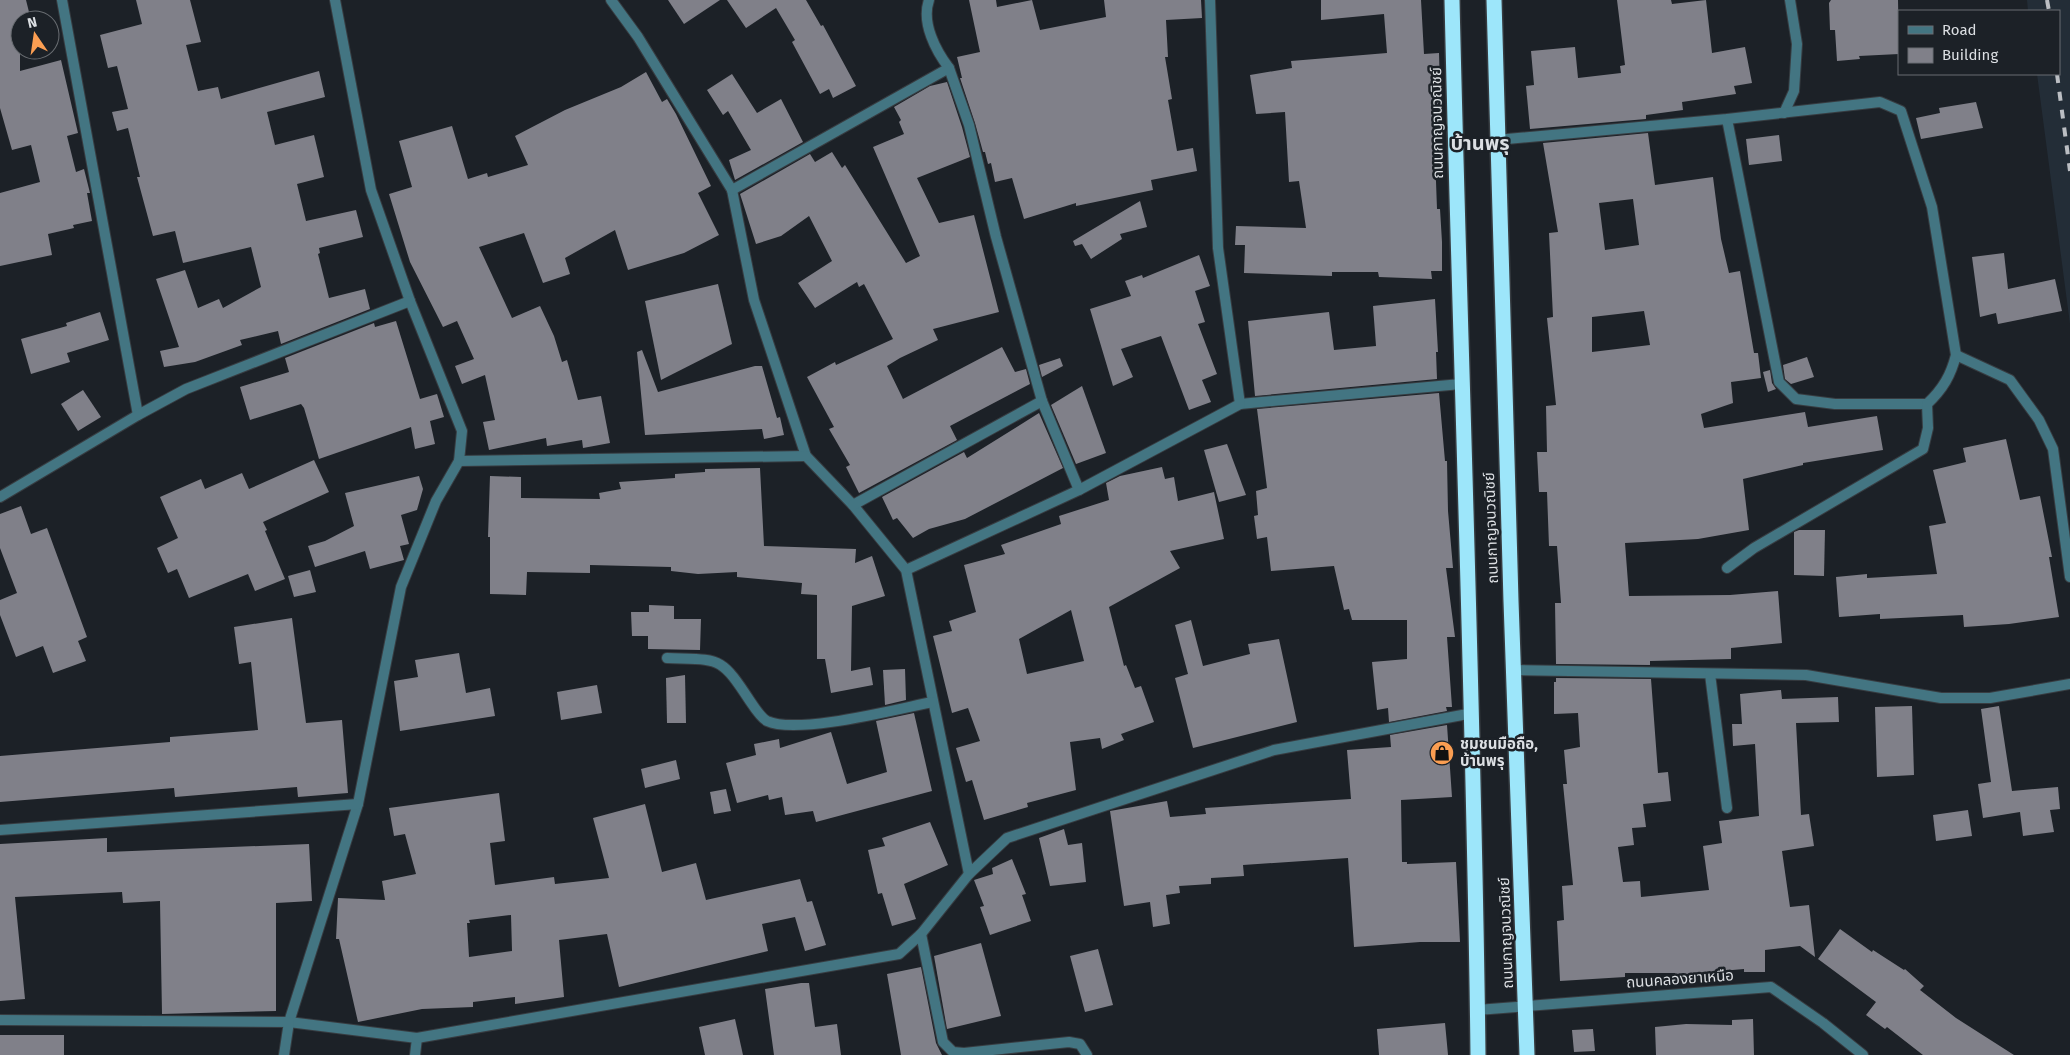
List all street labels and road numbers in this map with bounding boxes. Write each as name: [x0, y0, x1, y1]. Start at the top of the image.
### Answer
street label: ถนนกาญจนวณิชย์: [1427, 67, 1447, 179]
street label: ถนนกาญจนวณิชย์: [1480, 472, 1502, 584]
street label: ถนนกาญจนวณิชย์: [1495, 877, 1517, 989]
street label: ถนนคลองยาเหนือ: [1626, 966, 1734, 992]

